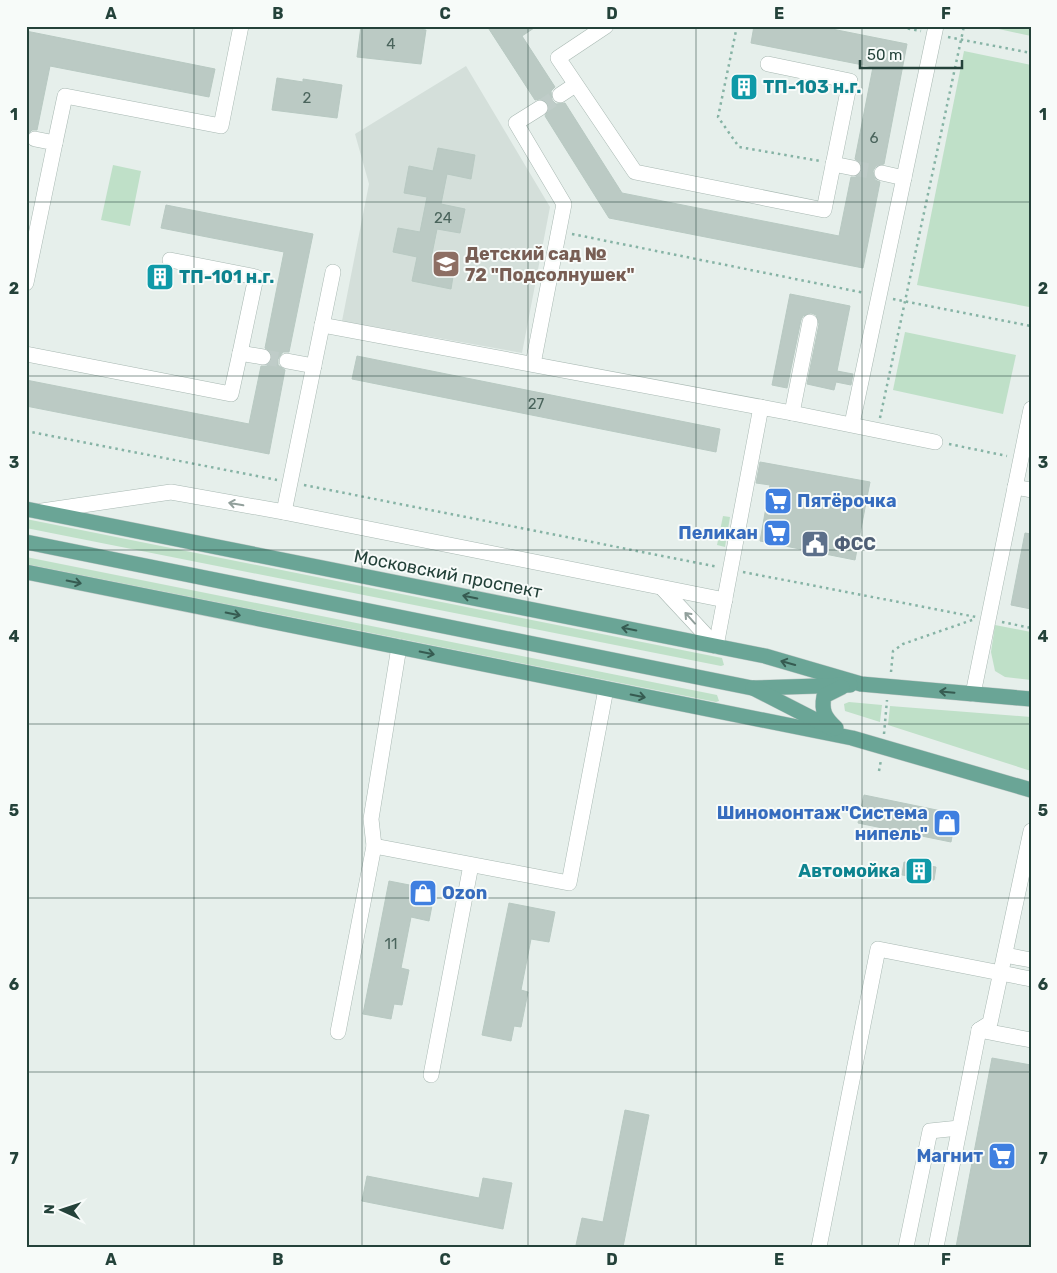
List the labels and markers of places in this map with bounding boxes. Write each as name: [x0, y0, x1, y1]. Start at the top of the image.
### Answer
building icon: ТП-103 н.г.: [729, 72, 759, 102]
place label: ТП-103 н.г.: [763, 76, 861, 98]
place label: Детский сад № 72 "Подсолнушек": [465, 243, 635, 286]
school or university icon: Детский сад № 72 "Подсолнушек": [431, 249, 461, 279]
building icon: ТП-101 н.г.: [145, 262, 175, 292]
place label: ТП-101 н.г.: [179, 266, 274, 288]
supermarket icon: Пятёрочка: [763, 486, 793, 516]
place label: Пятёрочка: [797, 490, 897, 512]
supermarket icon: Пеликан: [762, 518, 792, 548]
place label: Пеликан: [678, 522, 758, 544]
public building icon: ФСС: [800, 529, 830, 559]
place label: ФСС: [834, 533, 876, 555]
place label: Шиномонтаж"Система нипель": [717, 802, 928, 845]
shop icon: Шиномонтаж"Система нипель": [932, 808, 962, 838]
building icon: Автомойка: [904, 856, 934, 886]
place label: Автомойка: [798, 860, 900, 882]
shop icon: Ozon: [408, 878, 438, 908]
place label: Ozon: [442, 882, 487, 904]
supermarket icon: Магнит: [987, 1141, 1017, 1171]
place label: Магнит: [916, 1145, 983, 1167]

